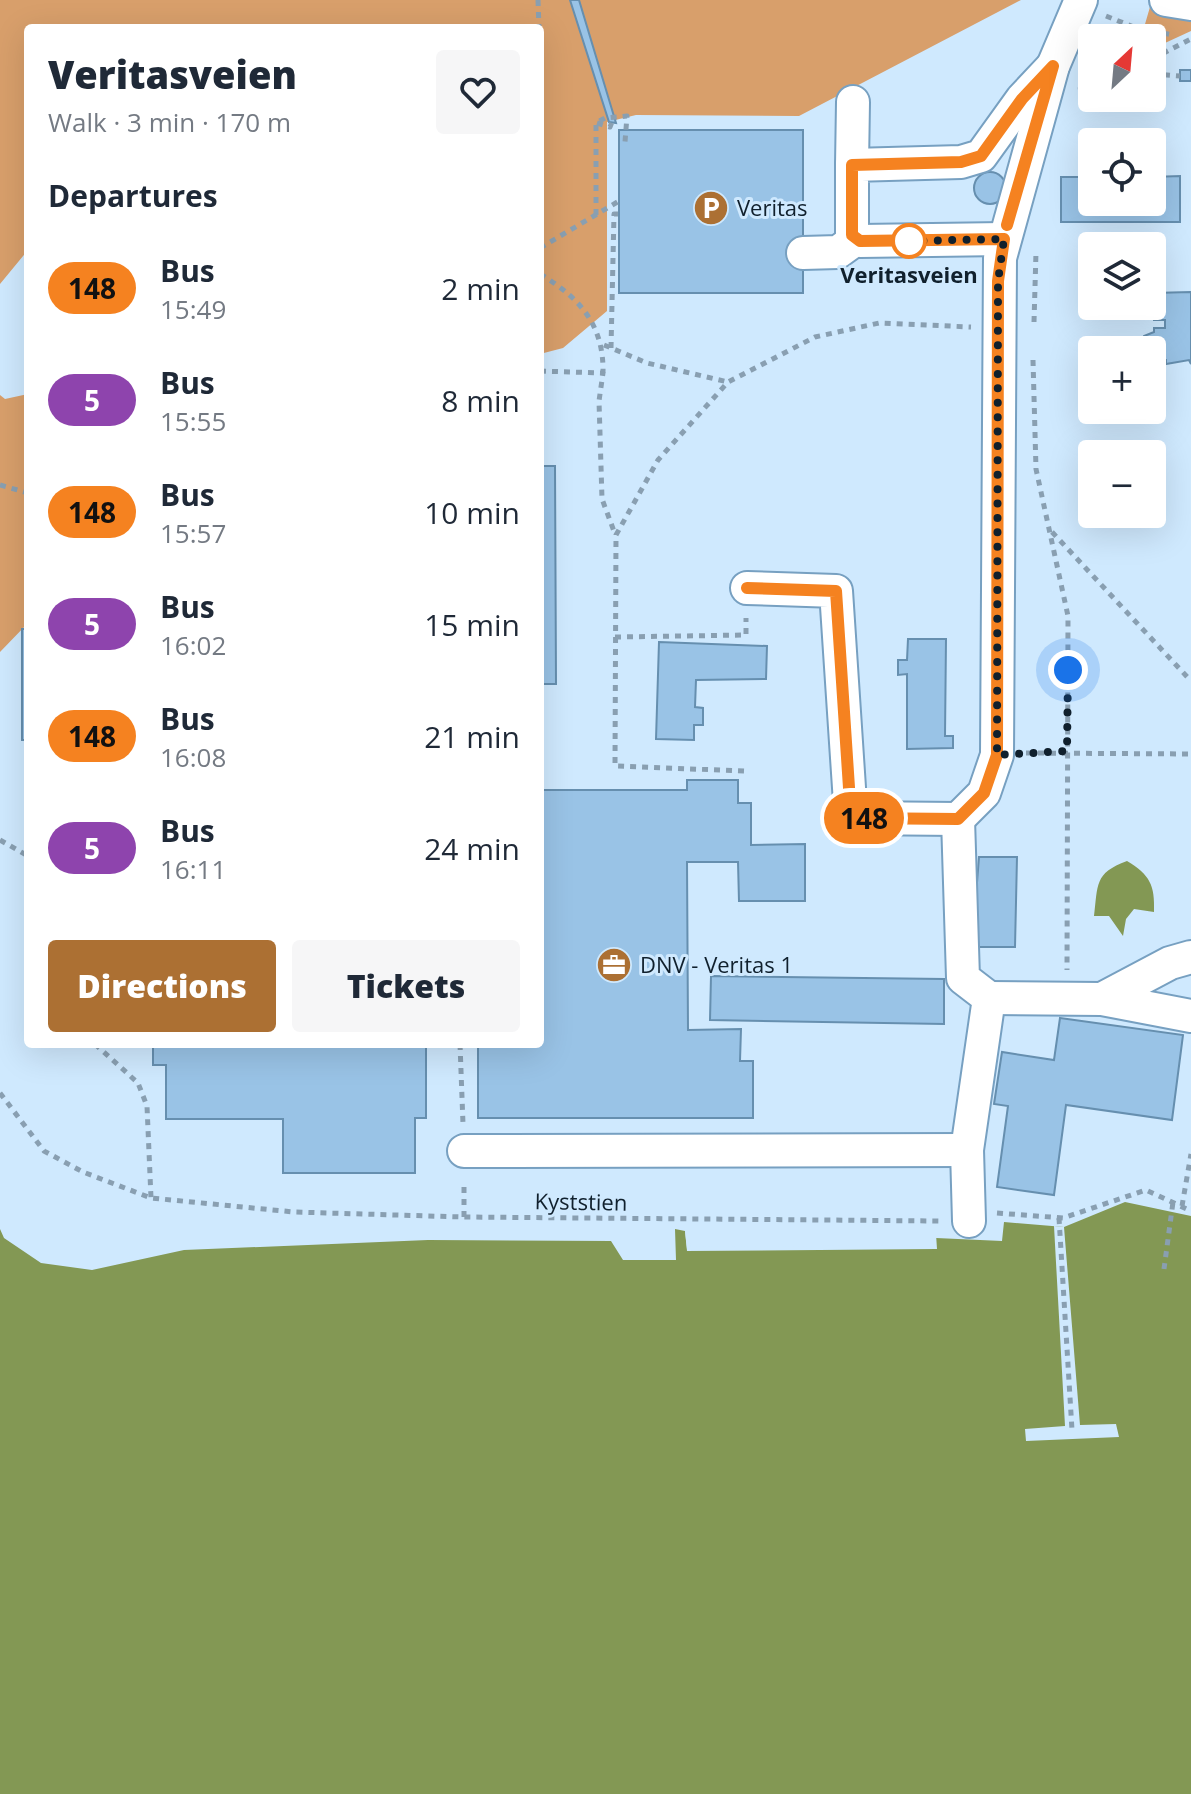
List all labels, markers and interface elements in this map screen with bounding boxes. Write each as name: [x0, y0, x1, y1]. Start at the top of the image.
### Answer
north arrow: [1078, 24, 1166, 112]
map controls: [1078, 24, 1166, 528]
text: Veritasveien: [48, 48, 297, 100]
button: heart: [436, 50, 520, 134]
text: Walk · 3 min · 170 m: [48, 104, 291, 140]
button: locate: [1078, 128, 1166, 216]
text: Departures: [48, 175, 218, 216]
parking icon: Veritas: [692, 189, 730, 227]
place label: Veritas: [737, 192, 808, 222]
marker: Veritasveien: [892, 224, 926, 258]
button: layers: [1078, 232, 1166, 320]
text: Bus: [160, 250, 215, 291]
place label: Veritasveien: [840, 259, 978, 289]
text: 2 min: [441, 268, 520, 309]
text: 148: [68, 269, 116, 307]
text: 15:49: [160, 291, 226, 327]
button: +: [1078, 336, 1166, 424]
text: Bus: [160, 362, 215, 403]
text: 8 min: [441, 380, 520, 421]
text: 5: [84, 381, 100, 419]
text: 15:55: [160, 403, 226, 439]
button: −: [1078, 440, 1166, 528]
text: Bus: [160, 474, 215, 515]
text: 10 min: [424, 492, 520, 533]
text: 148: [68, 493, 116, 531]
text: 15:57: [160, 515, 226, 551]
text: Bus: [160, 586, 215, 627]
text: 15 min: [424, 604, 520, 645]
text: 5: [84, 605, 100, 643]
text: 16:02: [160, 627, 226, 663]
your location: [1048, 650, 1088, 690]
text: Bus: [160, 698, 215, 739]
text: 21 min: [424, 716, 520, 757]
text: 148: [68, 717, 116, 755]
text: 16:08: [160, 739, 226, 775]
line badge: 148: [818, 792, 910, 844]
text: 148: [840, 799, 888, 837]
text: Bus: [160, 810, 215, 851]
text: 24 min: [424, 828, 520, 869]
text: 5: [84, 829, 100, 867]
text: 16:11: [160, 851, 226, 887]
button: Directions: [48, 940, 276, 1032]
button: Tickets: [292, 940, 520, 1032]
office icon: DNV - Veritas 1: [595, 946, 633, 984]
place label: DNV - Veritas 1: [640, 949, 793, 979]
street label: Kyststien: [534, 1185, 628, 1217]

